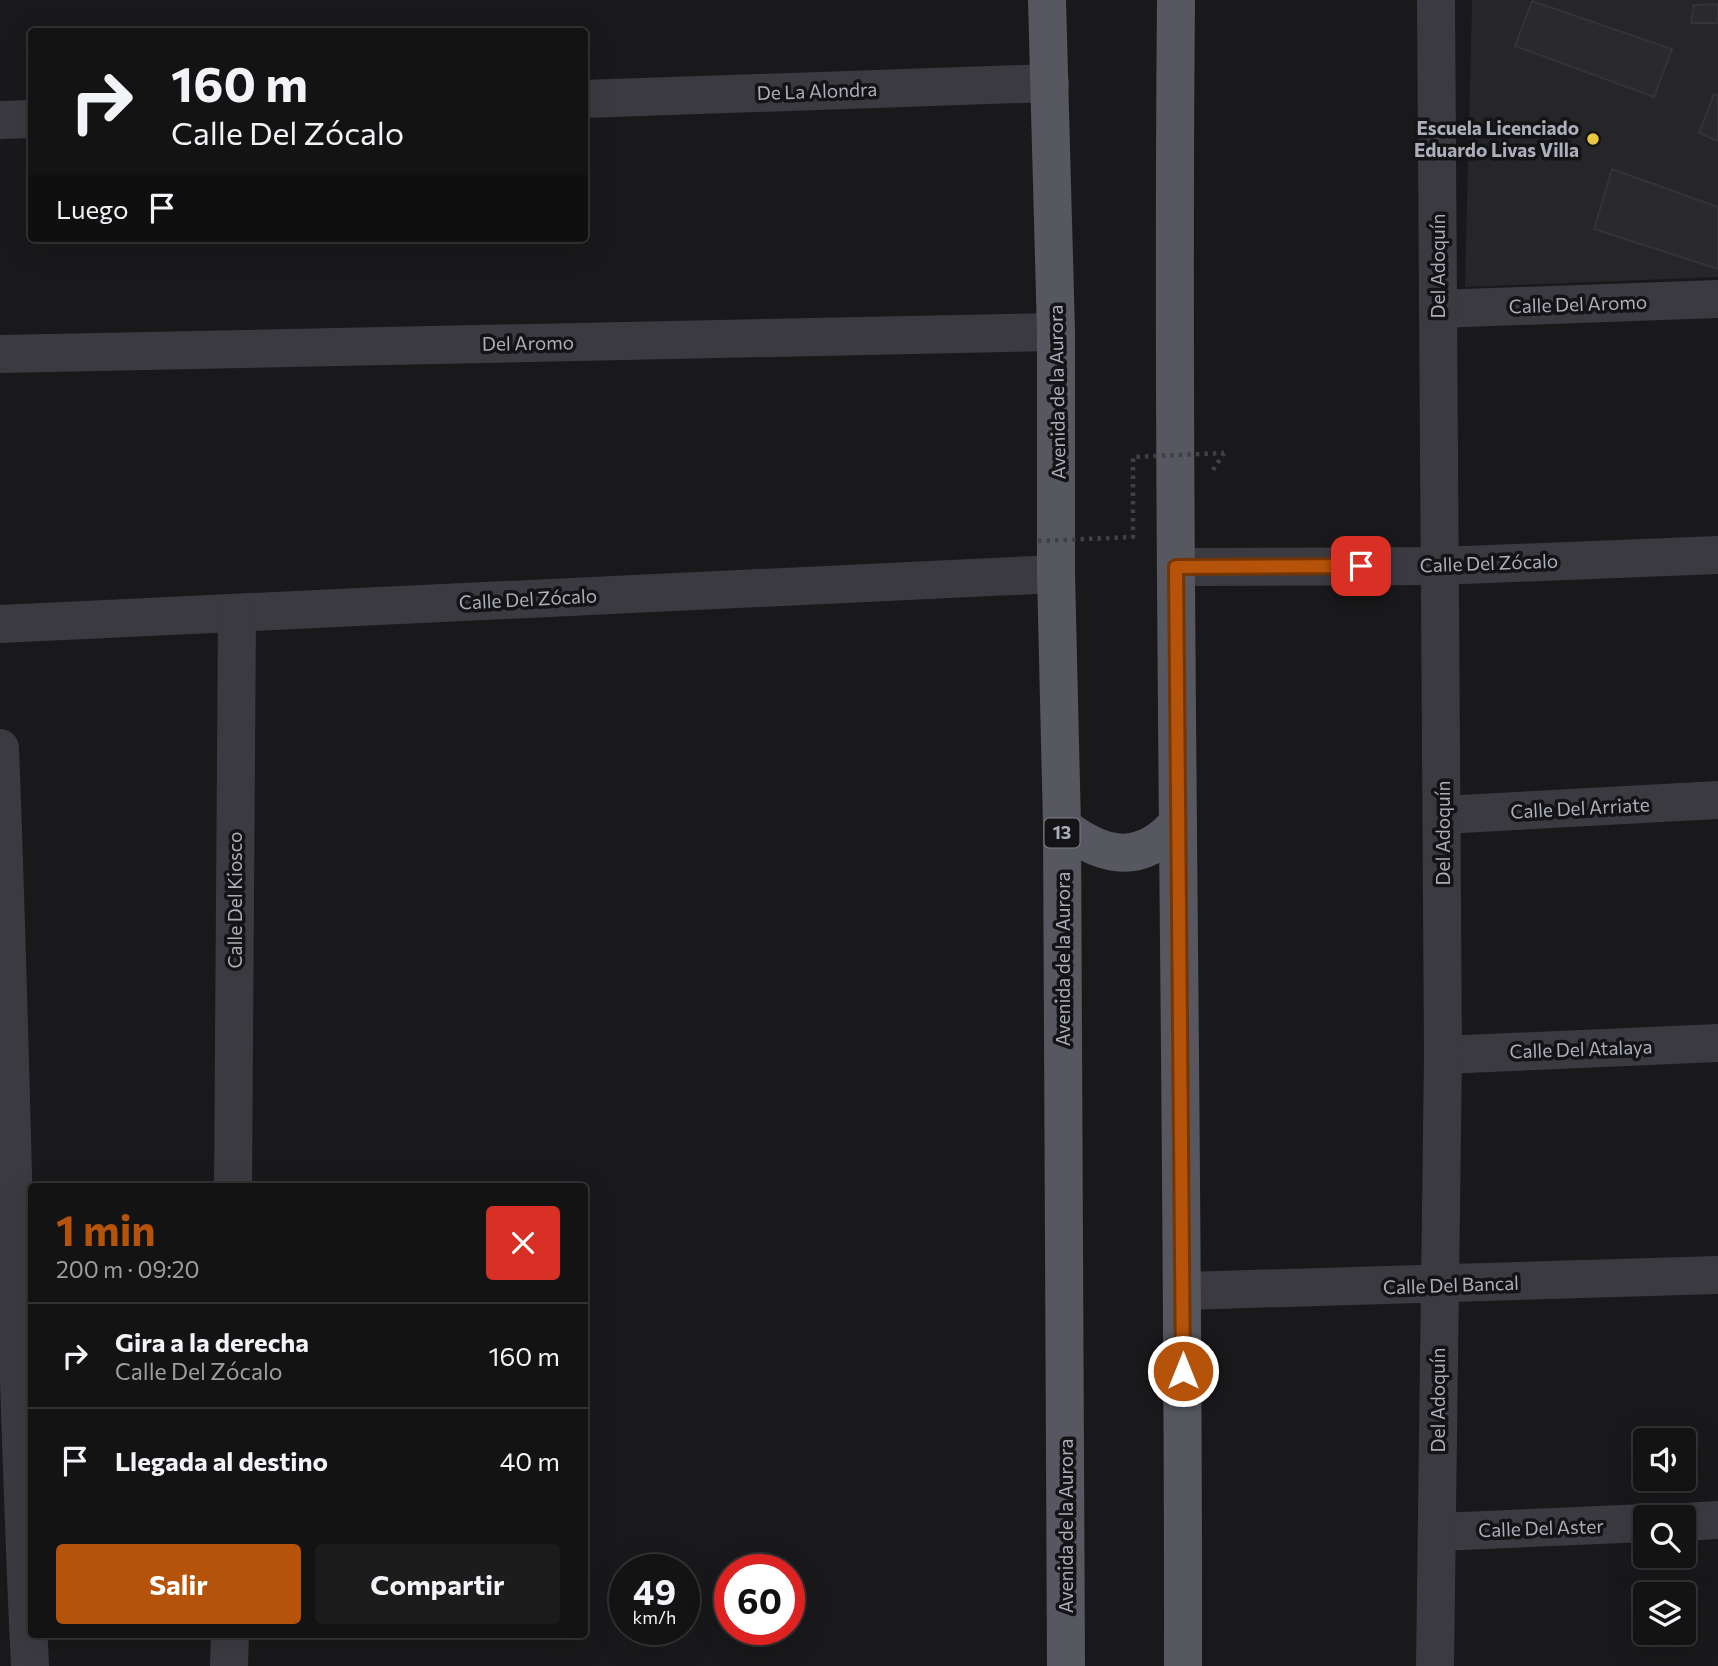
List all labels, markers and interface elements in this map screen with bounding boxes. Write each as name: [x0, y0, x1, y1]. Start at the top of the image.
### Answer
text: 160 m: [171, 52, 308, 112]
icon: right: [56, 56, 147, 147]
street label: De La Alondra: [756, 77, 878, 104]
text: Calle Del Zócalo: [171, 112, 404, 152]
place label: Escuela Licenciado Eduardo Livas Villa: [1414, 116, 1579, 161]
marker: Escuela Licenciado Eduardo Livas Villa: [1585, 131, 1601, 147]
icon: arrive: [143, 189, 181, 227]
text: Luego: [56, 193, 129, 224]
street label: Del Adoquín: [1426, 214, 1449, 318]
street label: Calle Del Aromo: [1508, 290, 1648, 317]
street label: Avenida de la Aurora: [1043, 304, 1070, 480]
street label: Del Aromo: [482, 330, 574, 355]
pin: [1331, 536, 1391, 596]
icon: arrive: [1342, 547, 1380, 585]
street label: Calle Del Zócalo: [1419, 549, 1559, 576]
street label: Calle Del Zócalo: [458, 583, 598, 614]
street label: Del Adoquín: [1431, 781, 1454, 885]
street label: Calle Del Arriate: [1510, 792, 1650, 823]
road number: 13: [1044, 818, 1080, 848]
street label: Calle Del Kiosco: [223, 832, 246, 968]
street label: Avenida de la Aurora: [1051, 872, 1074, 1046]
street label: Calle Del Atalaya: [1509, 1035, 1653, 1062]
text: 1 min: [56, 1203, 156, 1255]
button: close: [486, 1206, 560, 1280]
text: 200 m · 09:20: [56, 1255, 200, 1283]
street label: Calle Del Bancal: [1383, 1271, 1519, 1298]
text: Gira a la derecha: [115, 1326, 309, 1357]
position arrow: [1146, 1334, 1220, 1408]
icon: right: [56, 1337, 94, 1375]
text: 160 m: [488, 1340, 560, 1371]
street label: Del Adoquín: [1426, 1348, 1449, 1452]
text: Calle Del Zócalo: [115, 1357, 283, 1385]
map controls: [1633, 1428, 1696, 1645]
button: sound: [1633, 1428, 1696, 1491]
street label: Avenida de la Aurora: [1054, 1439, 1077, 1613]
icon: arrive: [56, 1442, 94, 1480]
text: Llegada al destino: [115, 1445, 328, 1476]
text: 40 m: [500, 1445, 560, 1476]
button: search: [1633, 1505, 1696, 1568]
street label: Calle Del Aster: [1478, 1514, 1605, 1541]
button: Salir: [56, 1544, 301, 1624]
button: Compartir: [315, 1544, 560, 1624]
speed limit sign: 60: [714, 1554, 805, 1645]
text: 49: [633, 1569, 676, 1612]
button: layers: [1633, 1582, 1696, 1645]
text: km/h: [633, 1606, 676, 1628]

